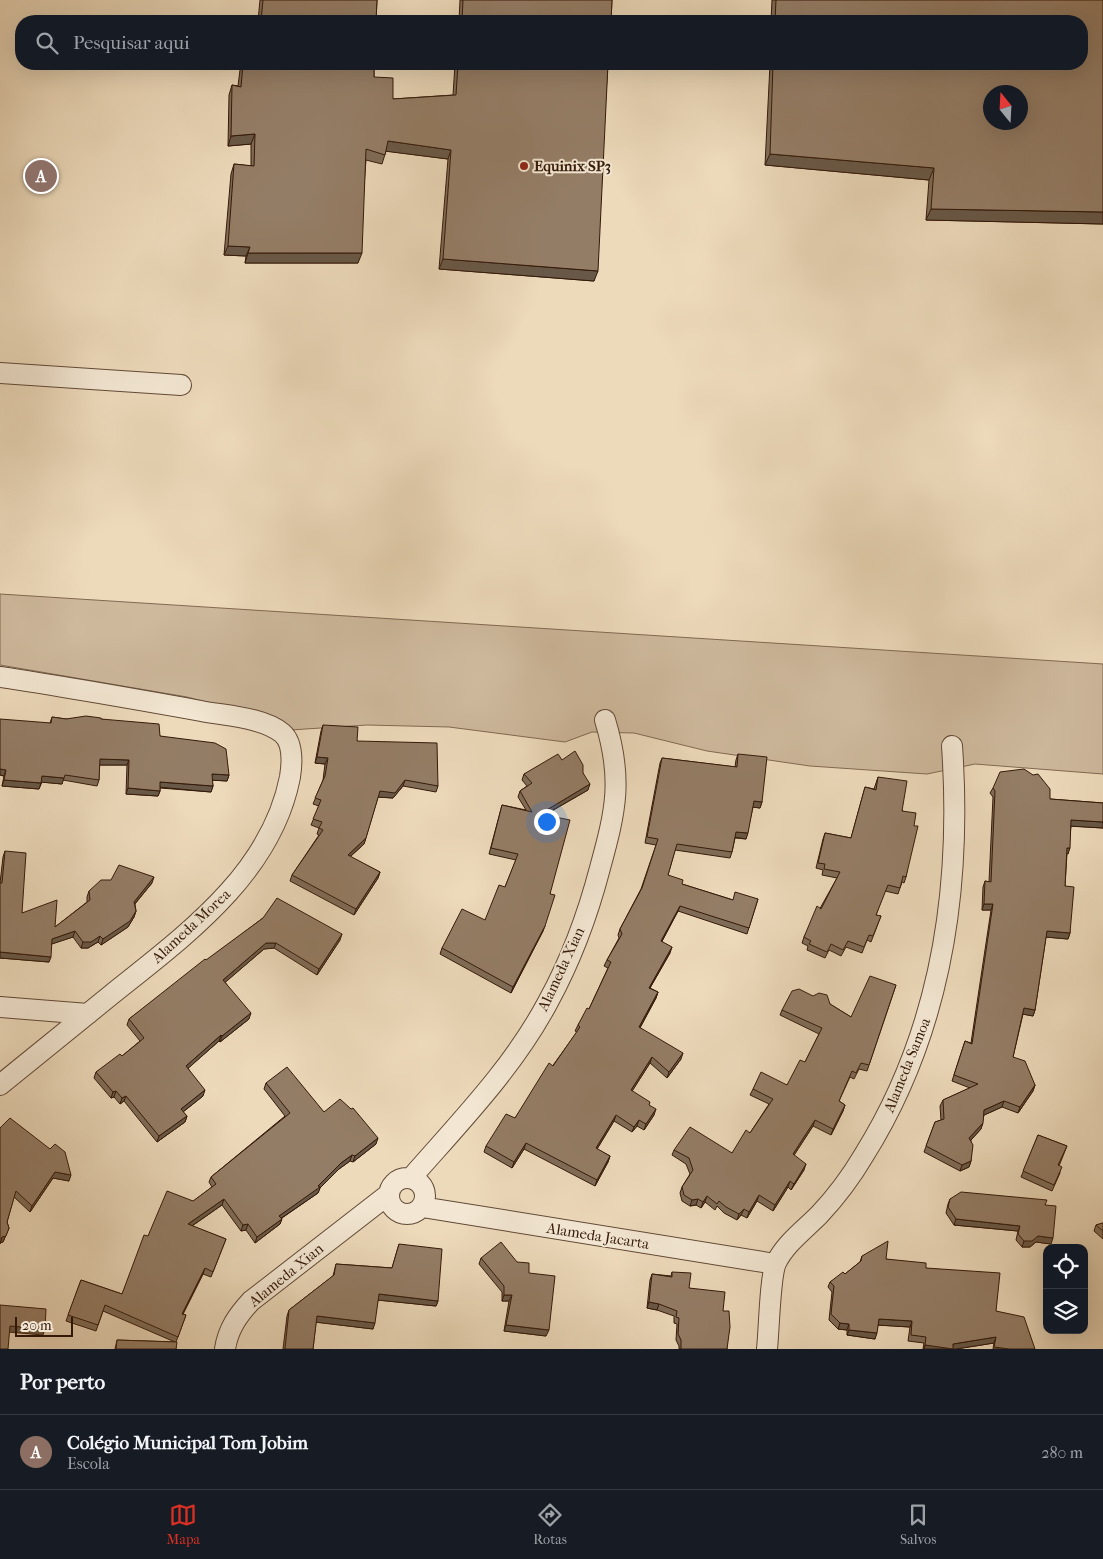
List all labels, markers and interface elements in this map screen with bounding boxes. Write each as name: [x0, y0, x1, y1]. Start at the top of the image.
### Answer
search box: [15, 15, 1088, 70]
icon: search: [33, 29, 61, 57]
text: Pesquisar aqui: [73, 32, 190, 54]
north arrow: [983, 85, 1028, 130]
pin: A: [25, 157, 57, 195]
place label: Equinix SP3: [534, 157, 611, 175]
marker: Equinix SP3: [518, 160, 530, 172]
your location: [534, 809, 560, 835]
street label: Alameda Morea: [147, 884, 235, 968]
street label: Alameda Xian: [533, 924, 588, 1015]
street label: Alameda Samoa: [879, 1014, 935, 1116]
street label: Alameda Jacarta: [544, 1219, 652, 1253]
street label: Alameda Xian: [244, 1239, 327, 1311]
map controls: [1043, 1244, 1088, 1334]
button: locate: [1043, 1244, 1088, 1289]
button: layers: [1043, 1289, 1088, 1334]
scale bar: [15, 1314, 72, 1337]
text: 20 m: [22, 1317, 52, 1334]
text: Por perto: [20, 1370, 105, 1394]
text: Colégio Municipal Tom Jobim: [67, 1432, 308, 1454]
text: A: [31, 1443, 41, 1462]
text: 280 m: [1041, 1443, 1083, 1462]
text: Escola: [67, 1454, 110, 1473]
tab: Mapa: [167, 1501, 200, 1548]
tab: Rotas: [533, 1501, 567, 1548]
tab: Salvos: [900, 1501, 936, 1548]

